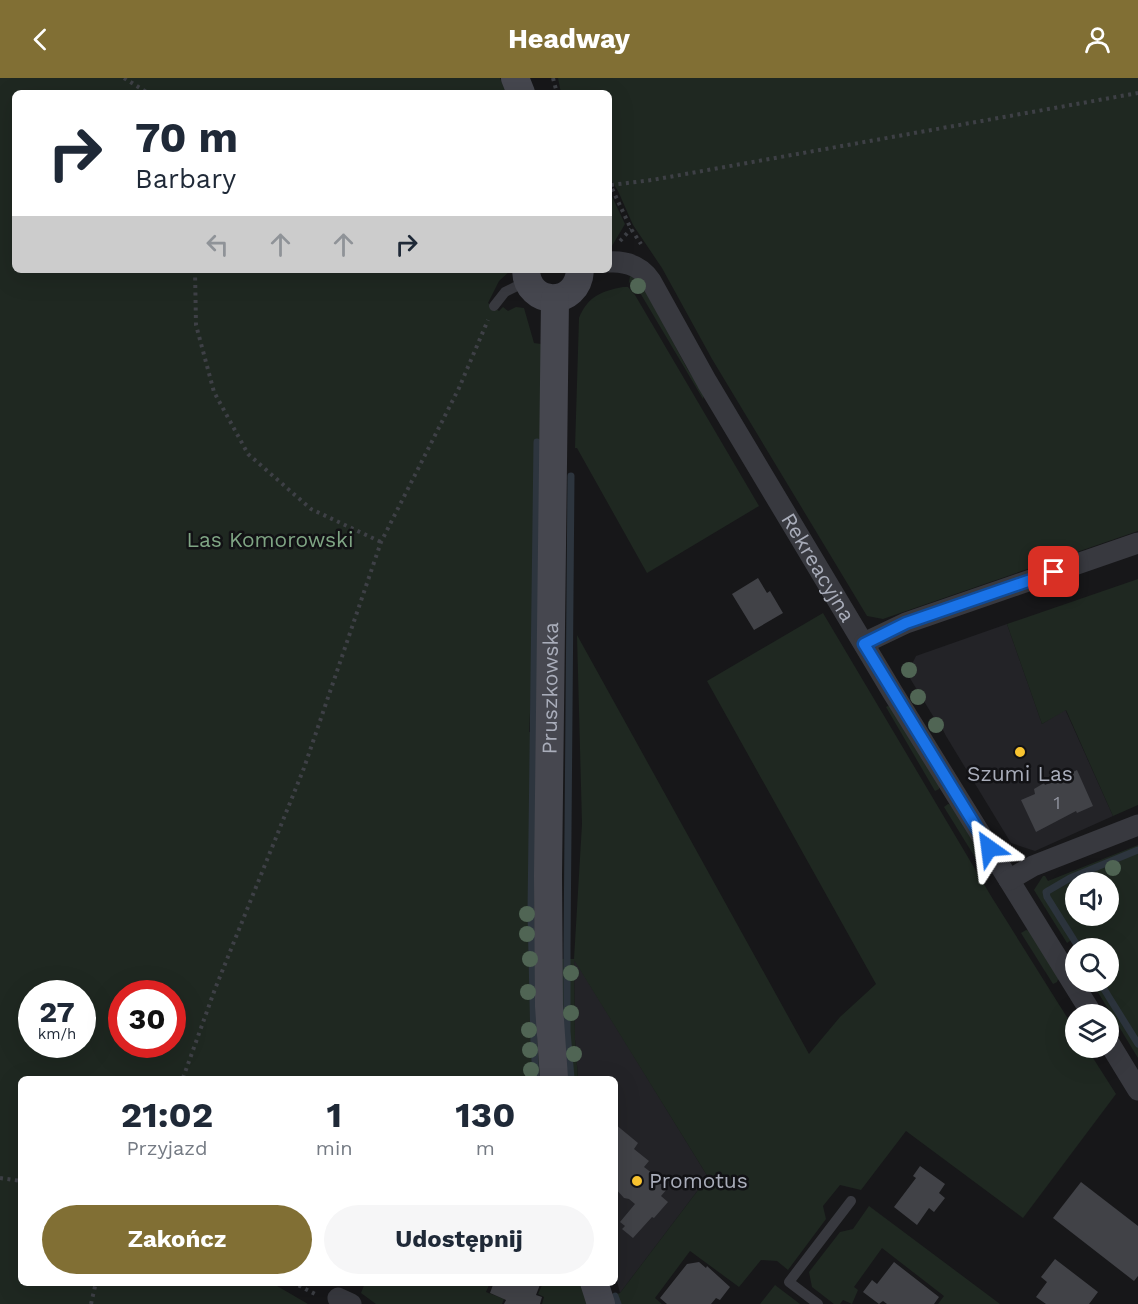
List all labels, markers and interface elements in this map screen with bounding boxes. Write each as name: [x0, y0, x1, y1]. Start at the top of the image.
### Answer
icon: back: [24, 23, 57, 56]
text: Headway: [508, 23, 630, 55]
icon: person: [1081, 23, 1114, 56]
text: 70 m: [135, 113, 238, 162]
icon: right: [36, 114, 114, 192]
text: Barbary: [135, 163, 236, 195]
icon: left: [201, 228, 234, 261]
icon: ahead: [264, 228, 297, 261]
icon: ahead: [327, 228, 360, 261]
icon: right: [390, 228, 423, 261]
street label: Rekreacyjna: [776, 508, 861, 626]
park label: Las Komorowski: [186, 527, 354, 552]
pin: [1028, 546, 1079, 597]
icon: arrive: [1037, 555, 1070, 588]
street label: Pruszkowska: [536, 622, 563, 755]
marker: Szumi Las: [1013, 745, 1027, 759]
place label: Szumi Las: [967, 761, 1073, 786]
house number: 1: [1053, 792, 1061, 813]
position arrow: [957, 816, 1021, 880]
map controls: [1065, 872, 1119, 1058]
button: sound: [1065, 872, 1119, 926]
button: search: [1065, 938, 1119, 992]
speed limit sign: 30: [108, 980, 186, 1058]
text: 27: [39, 994, 75, 1029]
button: layers: [1065, 1004, 1119, 1058]
text: km/h: [38, 1025, 76, 1043]
text: 21:02: [121, 1094, 213, 1136]
text: 1: [326, 1094, 342, 1136]
text: 130: [455, 1094, 515, 1136]
text: Przyjazd: [126, 1136, 207, 1160]
text: min: [316, 1136, 353, 1160]
text: m: [476, 1136, 495, 1160]
place label: Promotus: [649, 1168, 748, 1193]
marker: Promotus: [630, 1174, 644, 1188]
button: Zakończ: [42, 1205, 312, 1274]
button: Udostępnij: [324, 1205, 594, 1274]

